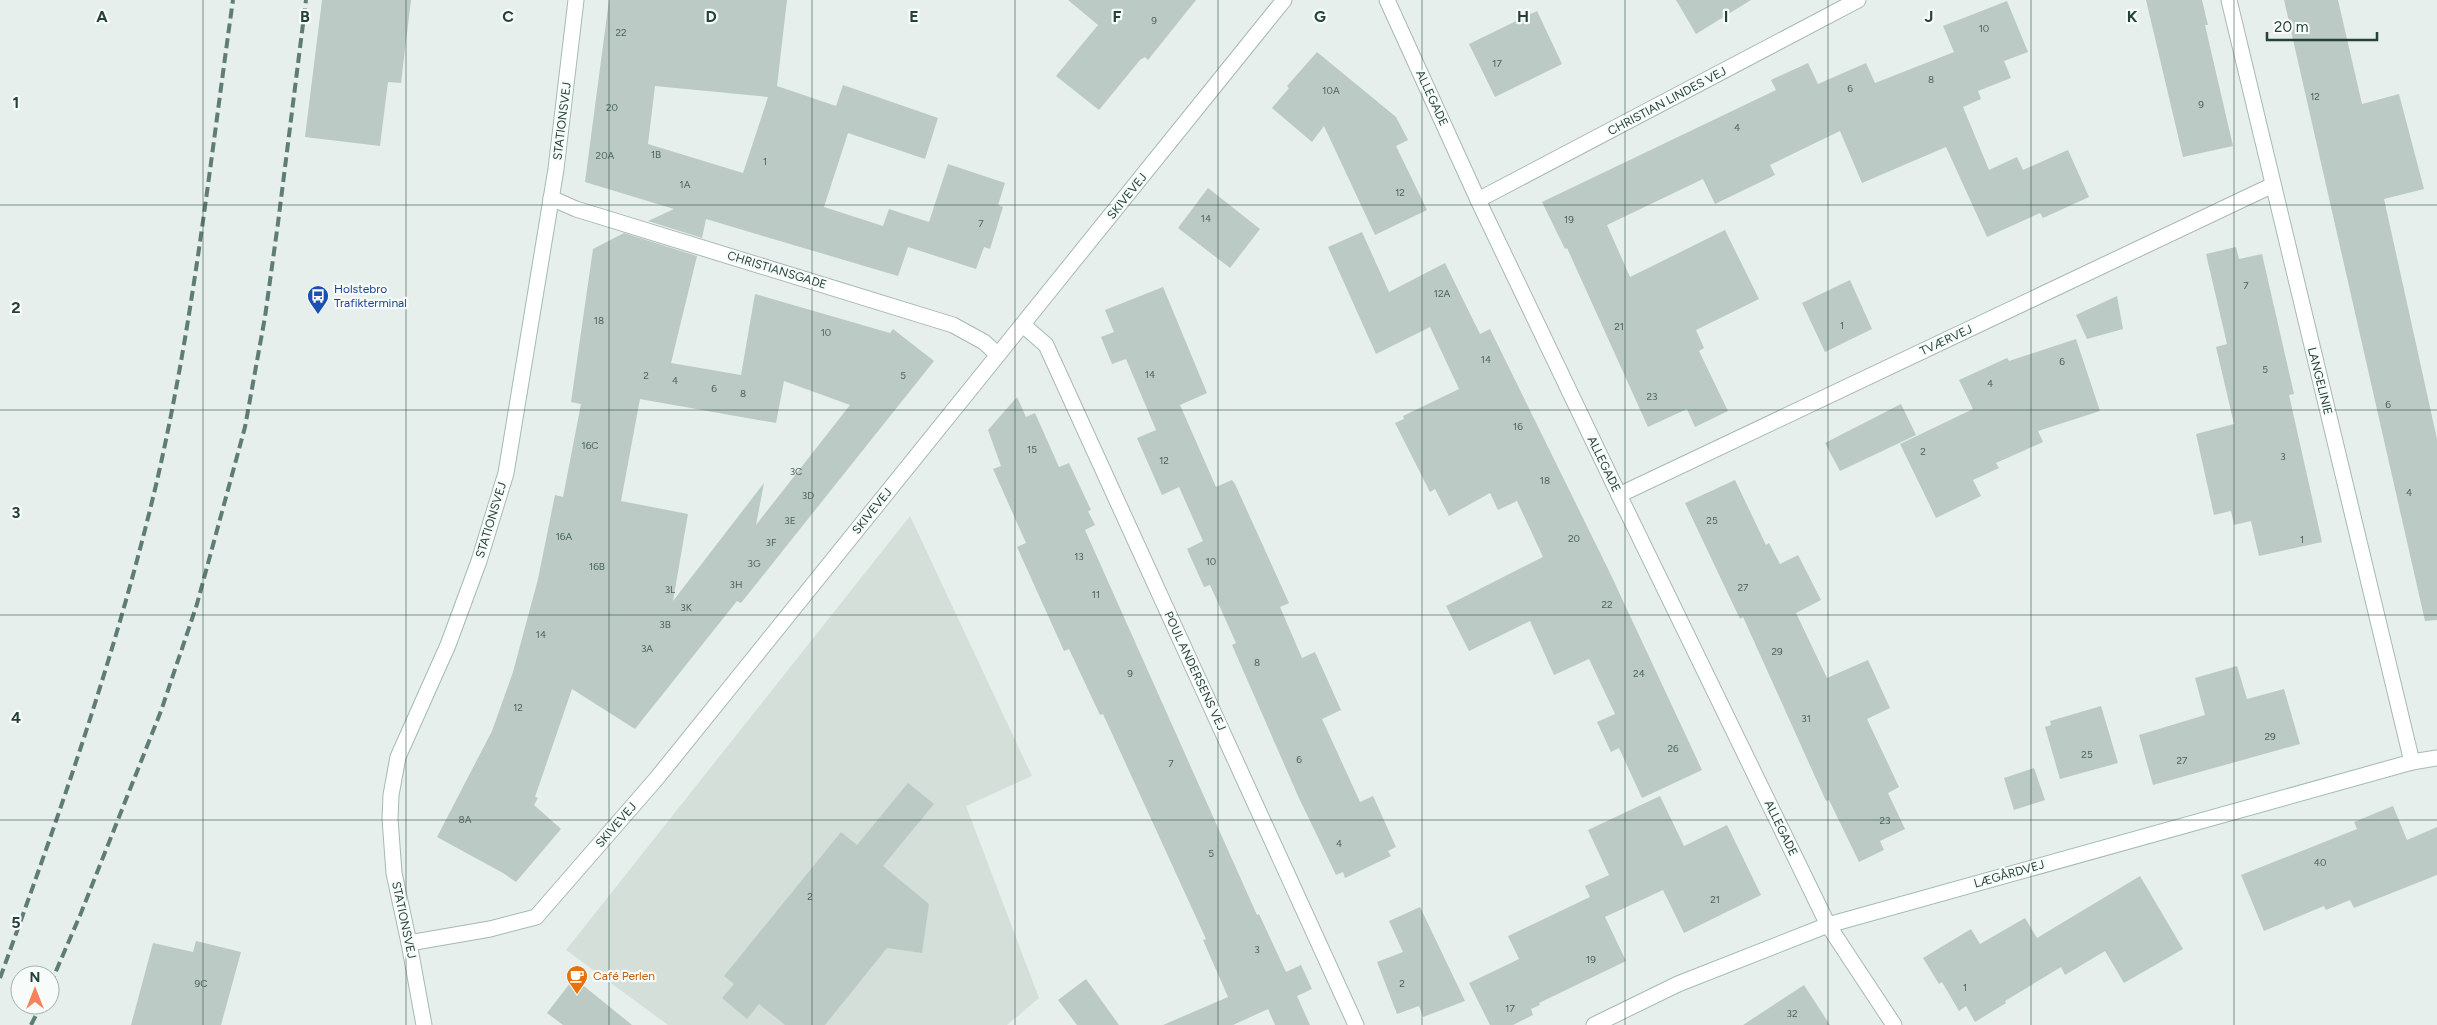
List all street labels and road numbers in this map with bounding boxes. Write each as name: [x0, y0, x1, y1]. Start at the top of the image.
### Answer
street label: CHRISTIAN LINDES VEJ: [1605, 64, 1729, 138]
street label: ALLEGADE: [1413, 68, 1451, 128]
street label: STATIONSVEJ: [550, 81, 574, 161]
street label: SKIVEVEJ: [1104, 170, 1150, 222]
street label: CHRISTIANSGADE: [726, 248, 828, 292]
street label: TVÆRVEJ: [1918, 322, 1974, 358]
street label: LANGELINIE: [2305, 346, 2335, 416]
street label: ALLEGADE: [1585, 434, 1623, 494]
street label: STATIONSVEJ: [473, 480, 509, 560]
street label: SKIVEVEJ: [849, 485, 895, 537]
street label: POUL ANDERSENS VEJ: [1161, 609, 1229, 733]
street label: ALLEGADE: [1762, 798, 1800, 858]
street label: SKIVEVEJ: [593, 800, 639, 850]
street label: LÆGÅRDVEJ: [1972, 857, 2046, 891]
street label: STATIONSVEJ: [389, 880, 419, 960]

